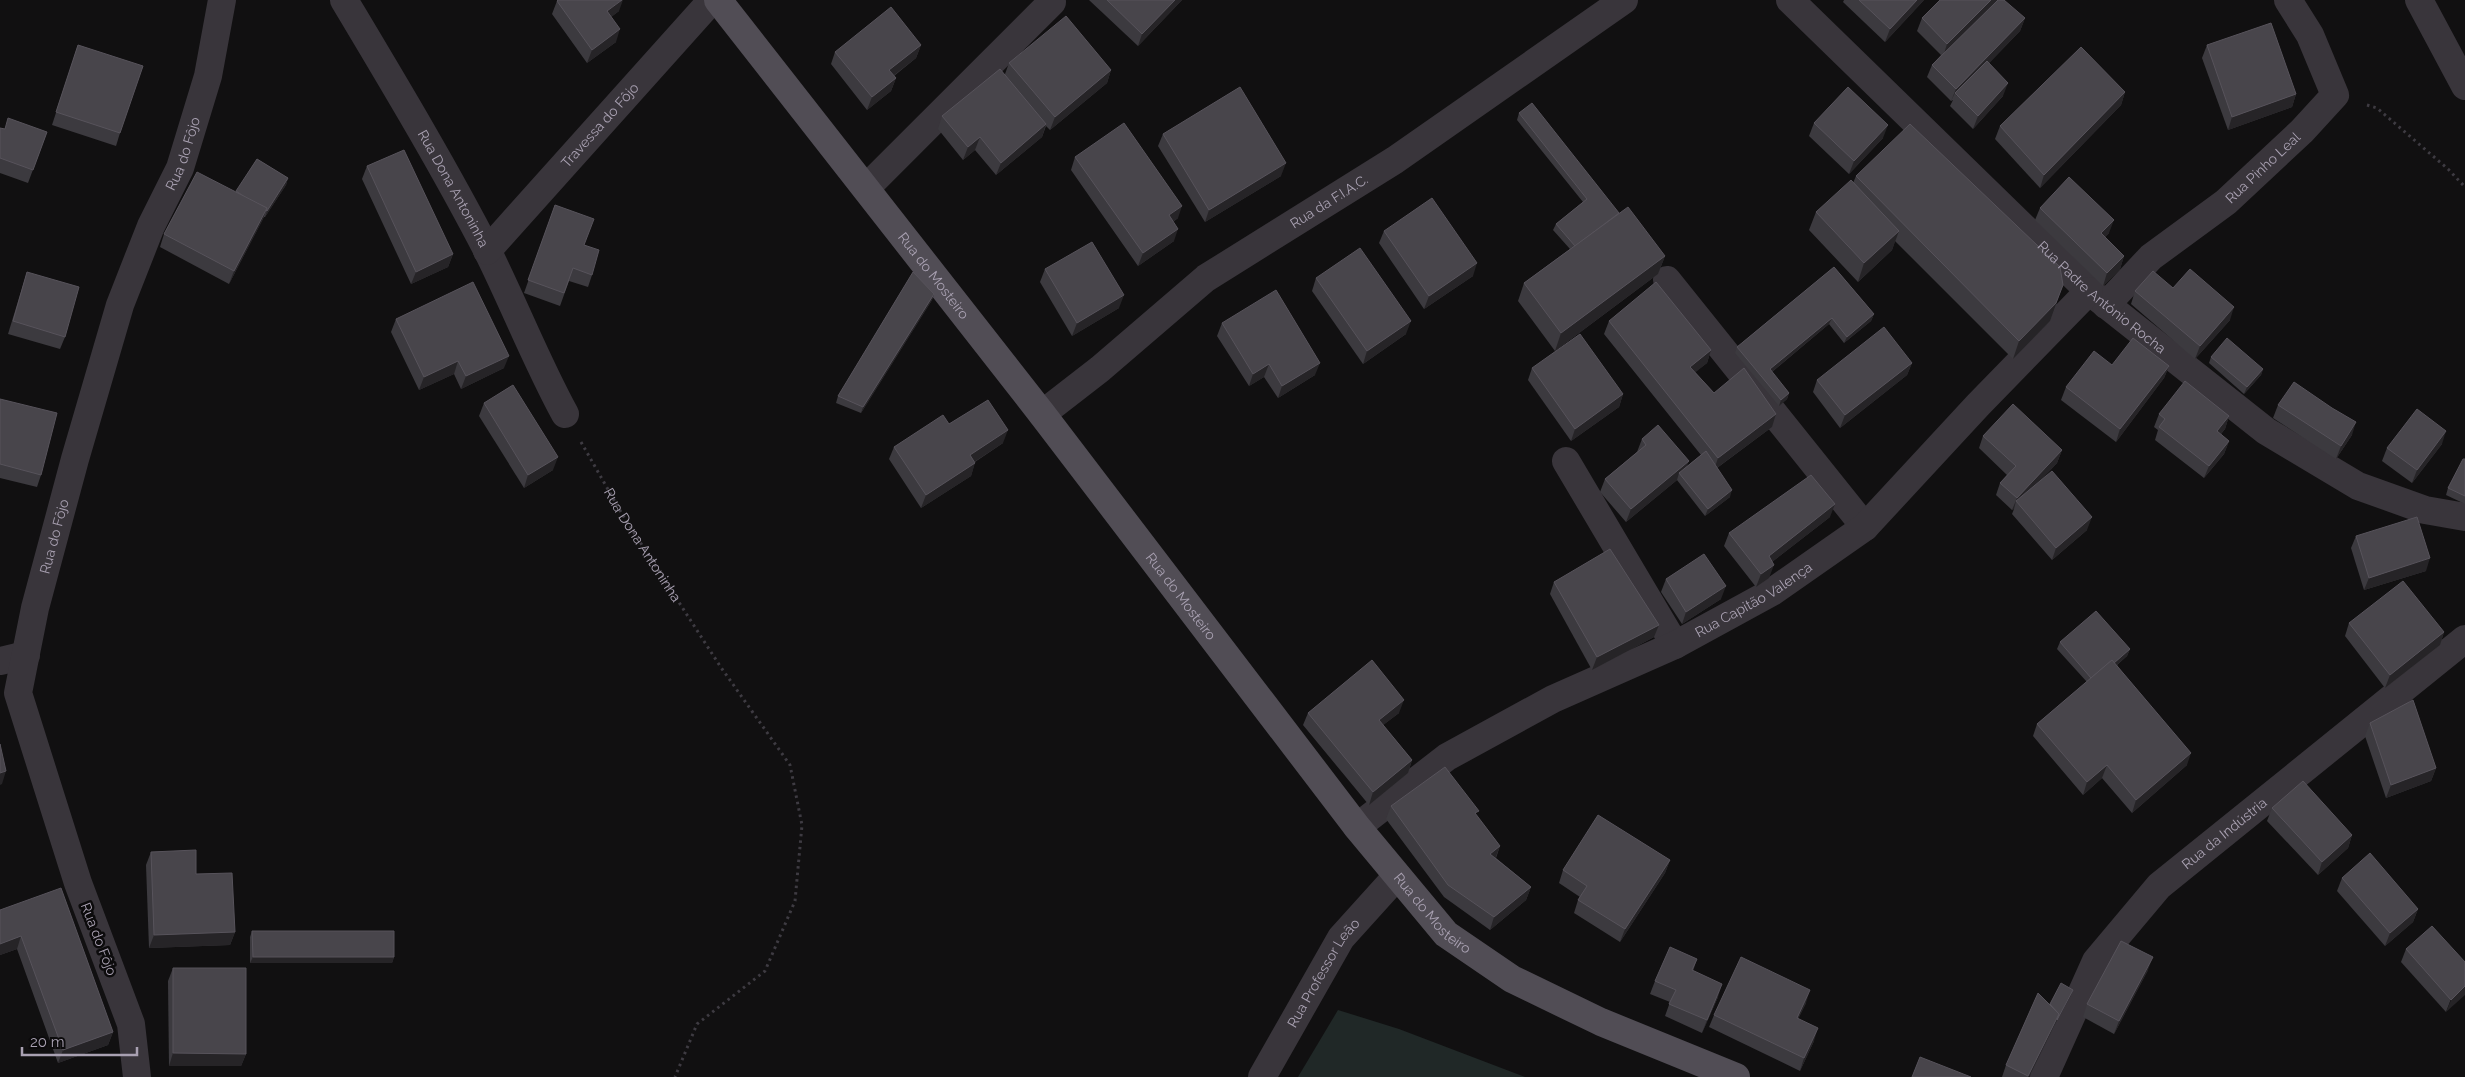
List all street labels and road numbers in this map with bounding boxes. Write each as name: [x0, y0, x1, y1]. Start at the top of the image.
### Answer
street label: Travessa do Fôjo: [558, 80, 642, 171]
street label: Rua do Fôjo: [162, 115, 203, 193]
street label: Rua Dona Antoninha: [415, 127, 492, 250]
street label: Rua Pinho Leal: [2222, 129, 2303, 206]
street label: Rua da F.I.A.C.: [1287, 171, 1371, 231]
street label: Rua do Mosteiro: [895, 229, 972, 322]
street label: Rua Padre António Rocha: [2035, 238, 2169, 357]
street label: Rua Dona Antoninha: [601, 485, 685, 605]
street label: Rua do Fôjo: [37, 497, 72, 576]
street label: Rua do Mosteiro: [1143, 550, 1219, 643]
street label: Rua Capitão Valença: [1692, 559, 1815, 640]
street label: Rua da Indústria: [2179, 794, 2270, 872]
street label: Rua do Mosteiro: [1391, 870, 1474, 957]
street label: Rua do Fôjo: [78, 900, 120, 978]
street label: Rua Professor Leão: [1284, 915, 1363, 1030]

